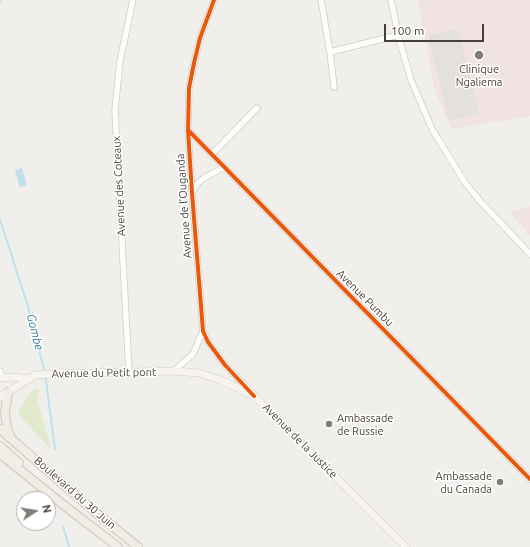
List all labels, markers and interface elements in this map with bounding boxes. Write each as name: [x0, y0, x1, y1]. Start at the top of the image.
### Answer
scale bar: [386, 16, 486, 42]
text: 100 m: [391, 24, 424, 37]
marker: Clinique Ngaliema: [473, 49, 485, 61]
place label: Clinique Ngaliema: [456, 62, 502, 88]
street label: Avenue des Coteaux: [110, 136, 128, 236]
street label: Avenue de l’Ouganda: [174, 153, 194, 259]
street label: Avenue Pumbu: [334, 267, 396, 329]
water label: Gombe: [24, 312, 46, 352]
street label: Avenue du Petit pont: [52, 365, 156, 381]
street label: Avenue de la Justice: [260, 401, 340, 481]
place label: Ambassade de Russie: [337, 411, 393, 437]
marker: Ambassade de Russie: [324, 419, 334, 429]
street label: Boulevard du 30 Juin: [32, 454, 118, 532]
place label: Ambassade du Canada: [436, 469, 492, 495]
marker: Ambassade du Canada: [495, 477, 505, 487]
north arrow: [16, 491, 56, 531]
text: N: [40, 503, 53, 514]

